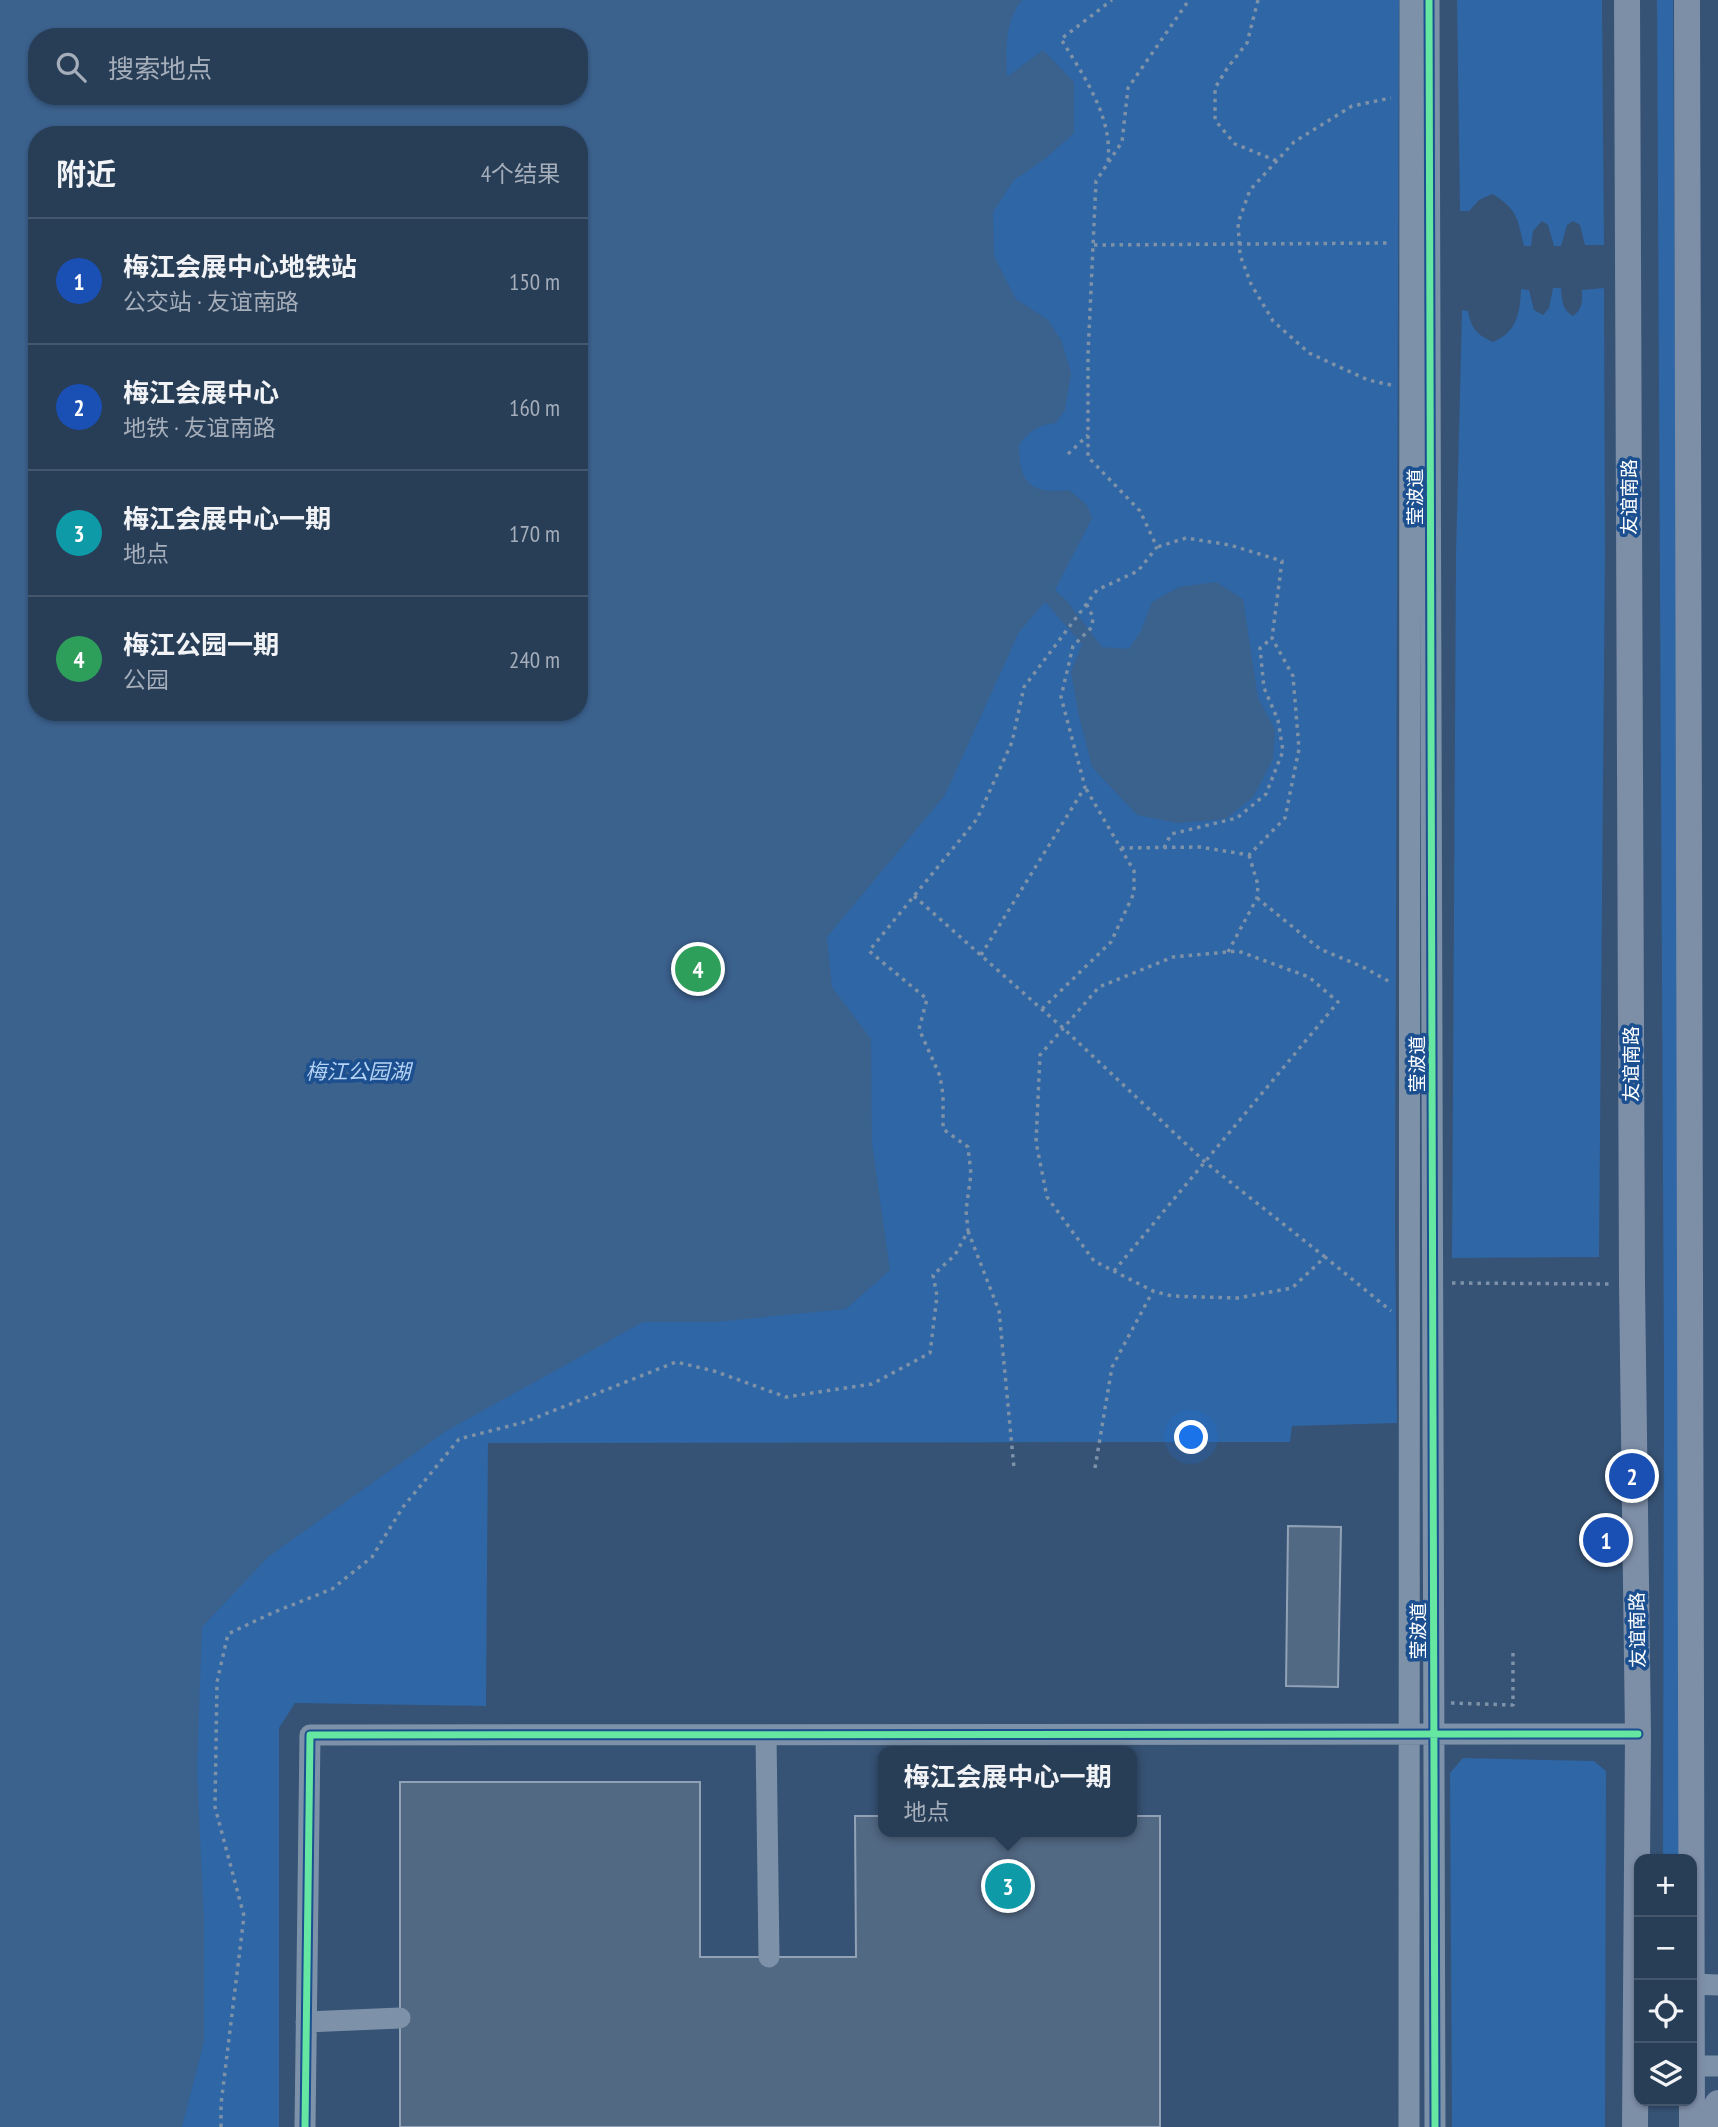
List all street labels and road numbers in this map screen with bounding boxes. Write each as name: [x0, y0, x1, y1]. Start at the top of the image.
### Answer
street label: 友谊南路: [1617, 459, 1641, 535]
street label: 莹波道: [1403, 468, 1427, 526]
street label: 友谊南路: [1619, 1026, 1643, 1102]
street label: 莹波道: [1405, 1035, 1429, 1093]
street label: 友谊南路: [1624, 1592, 1650, 1668]
street label: 莹波道: [1406, 1602, 1430, 1660]

